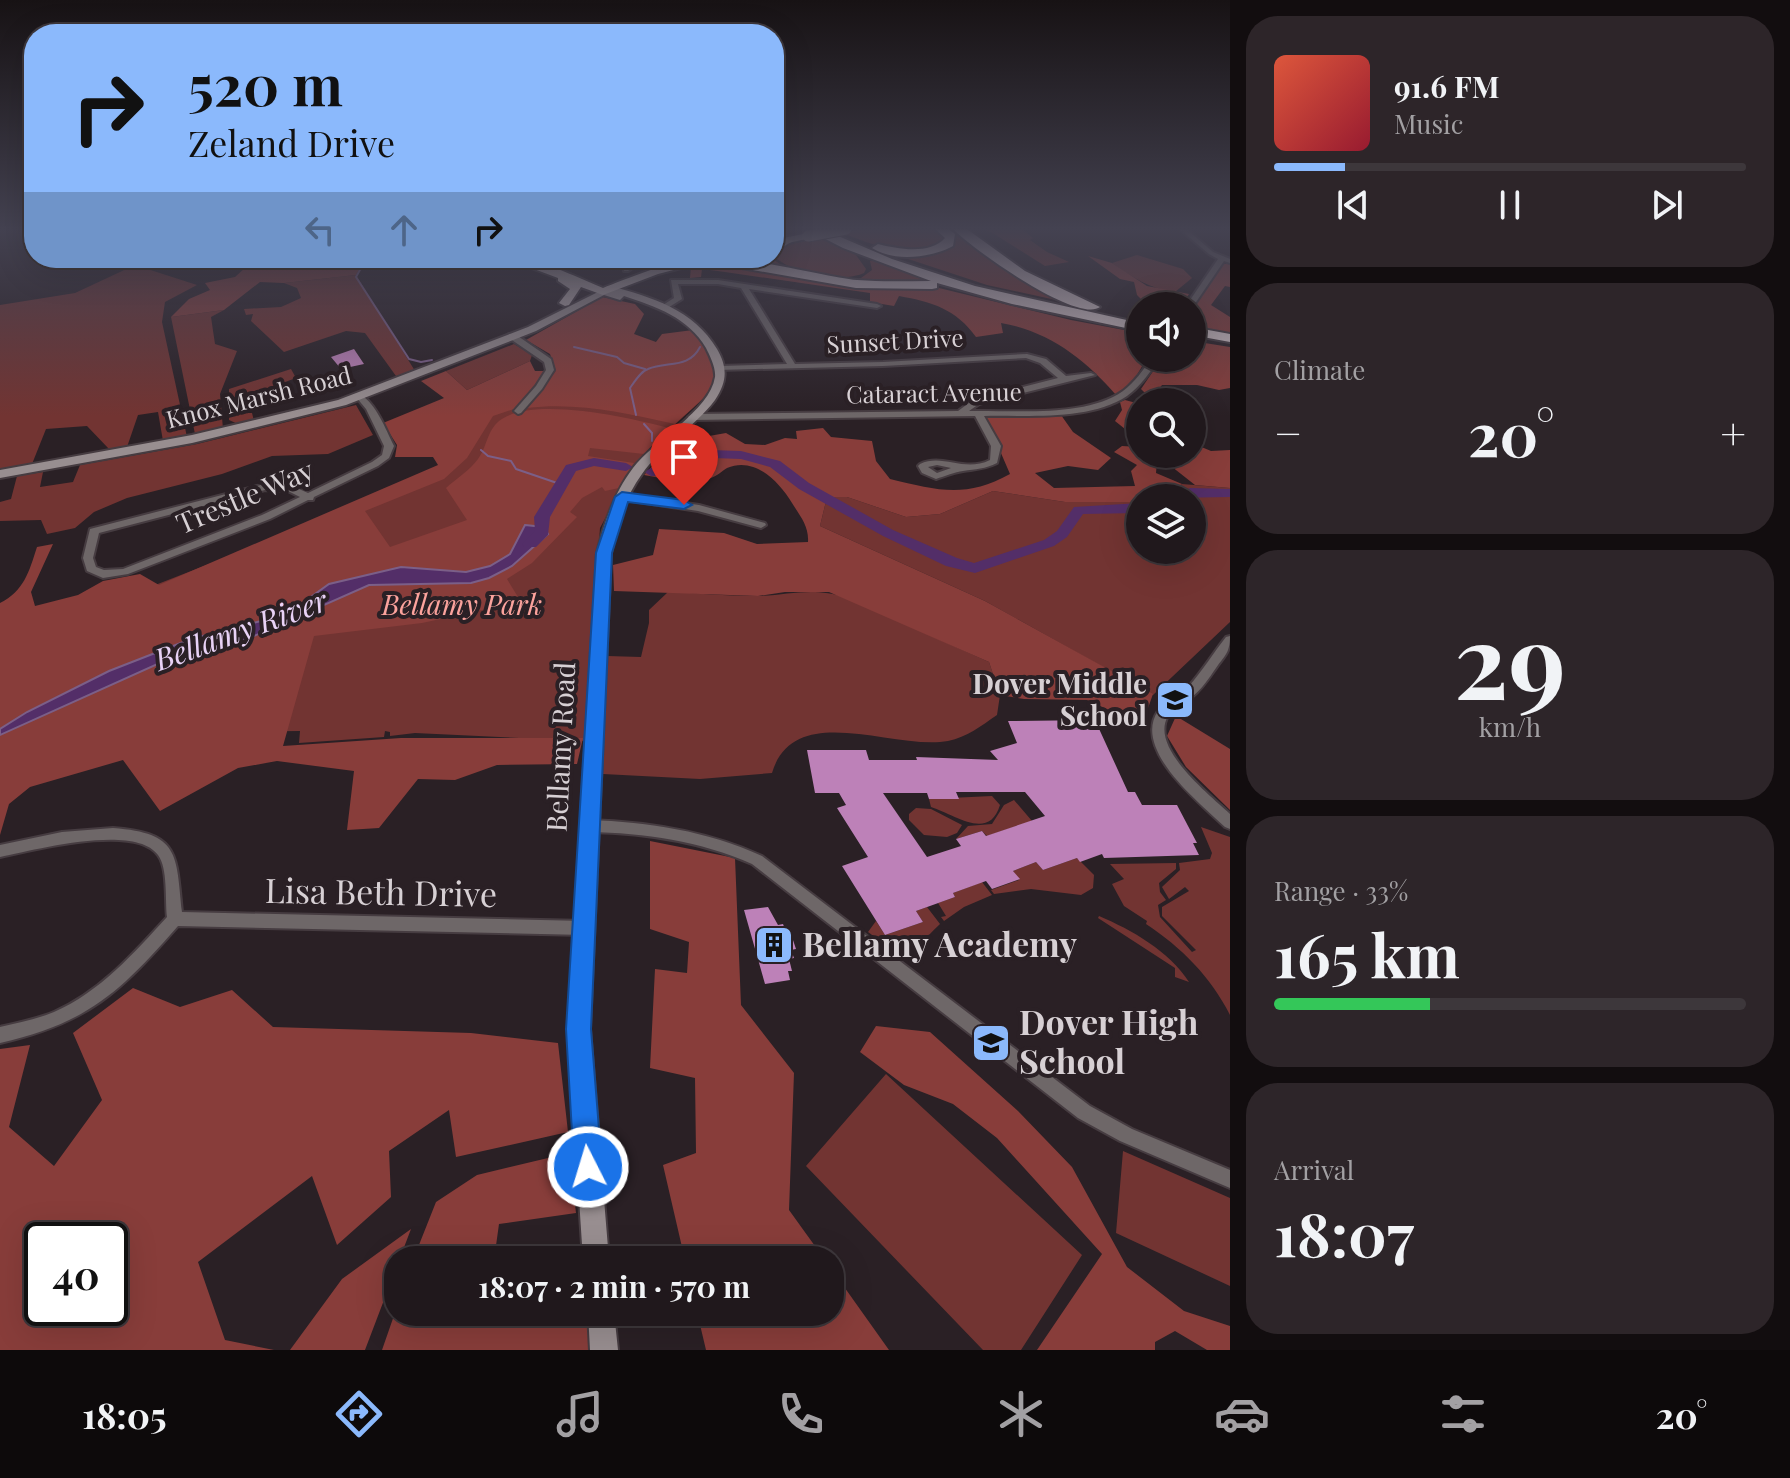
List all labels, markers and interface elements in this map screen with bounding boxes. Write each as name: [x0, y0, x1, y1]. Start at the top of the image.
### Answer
text: 520 m: [188, 46, 343, 121]
icon: right: [56, 56, 160, 160]
text: 91.6 FM: [1394, 66, 1500, 106]
text: Music: [1394, 106, 1463, 141]
text: Zeland Drive: [188, 118, 395, 166]
icon: previous: [1331, 183, 1375, 227]
icon: pause: [1488, 183, 1532, 227]
icon: next: [1645, 183, 1689, 227]
icon: left: [298, 208, 342, 252]
icon: ahead: [382, 208, 426, 252]
icon: right: [466, 208, 510, 252]
map controls: [1126, 292, 1206, 564]
button: sound: [1126, 292, 1206, 372]
street label: Sunset Drive: [826, 320, 964, 360]
text: Climate: [1274, 352, 1365, 387]
street label: Knox Marsh Road: [163, 358, 355, 435]
street label: Cataract Avenue: [846, 374, 1022, 410]
button: search: [1126, 388, 1206, 468]
text: 20°: [1468, 392, 1555, 472]
text: −: [1274, 402, 1302, 461]
text: +: [1720, 402, 1746, 461]
pin: [650, 423, 718, 505]
icon: arrive: [662, 435, 706, 479]
street label: Trestle Way: [170, 450, 319, 541]
button: layers: [1126, 484, 1206, 564]
water label: Bellamy River: [147, 579, 333, 679]
park label: Bellamy Park: [381, 585, 542, 622]
text: 29: [1454, 587, 1566, 726]
street label: Bellamy Road: [537, 661, 582, 833]
place label: Dover Middle School: [972, 664, 1147, 733]
school or university icon: Dover Middle School: [1154, 679, 1196, 721]
text: km/h: [1479, 709, 1541, 744]
street label: Lisa Beth Drive: [265, 866, 498, 916]
text: Range · 33%: [1274, 873, 1408, 908]
text: 165 km: [1274, 913, 1460, 993]
place label: Bellamy Academy: [802, 920, 1077, 966]
building icon: Bellamy Academy: [753, 924, 795, 966]
place label: Dover High School: [1019, 998, 1199, 1083]
school or university icon: Dover High School: [970, 1022, 1012, 1064]
position arrow: [546, 1125, 630, 1209]
text: Arrival: [1274, 1152, 1354, 1187]
text: 18:07: [1274, 1192, 1414, 1272]
speed limit sign: 40: [24, 1222, 128, 1326]
text: 18:07 · 2 min · 570 m: [478, 1266, 750, 1306]
icon: directions: [331, 1386, 387, 1442]
icon: music: [552, 1386, 608, 1442]
icon: phone: [773, 1386, 829, 1442]
icon: climate: [993, 1386, 1049, 1442]
icon: car: [1214, 1386, 1270, 1442]
icon: filters: [1435, 1386, 1491, 1442]
text: 18:05: [82, 1390, 167, 1438]
text: 20°: [1656, 1390, 1708, 1438]

